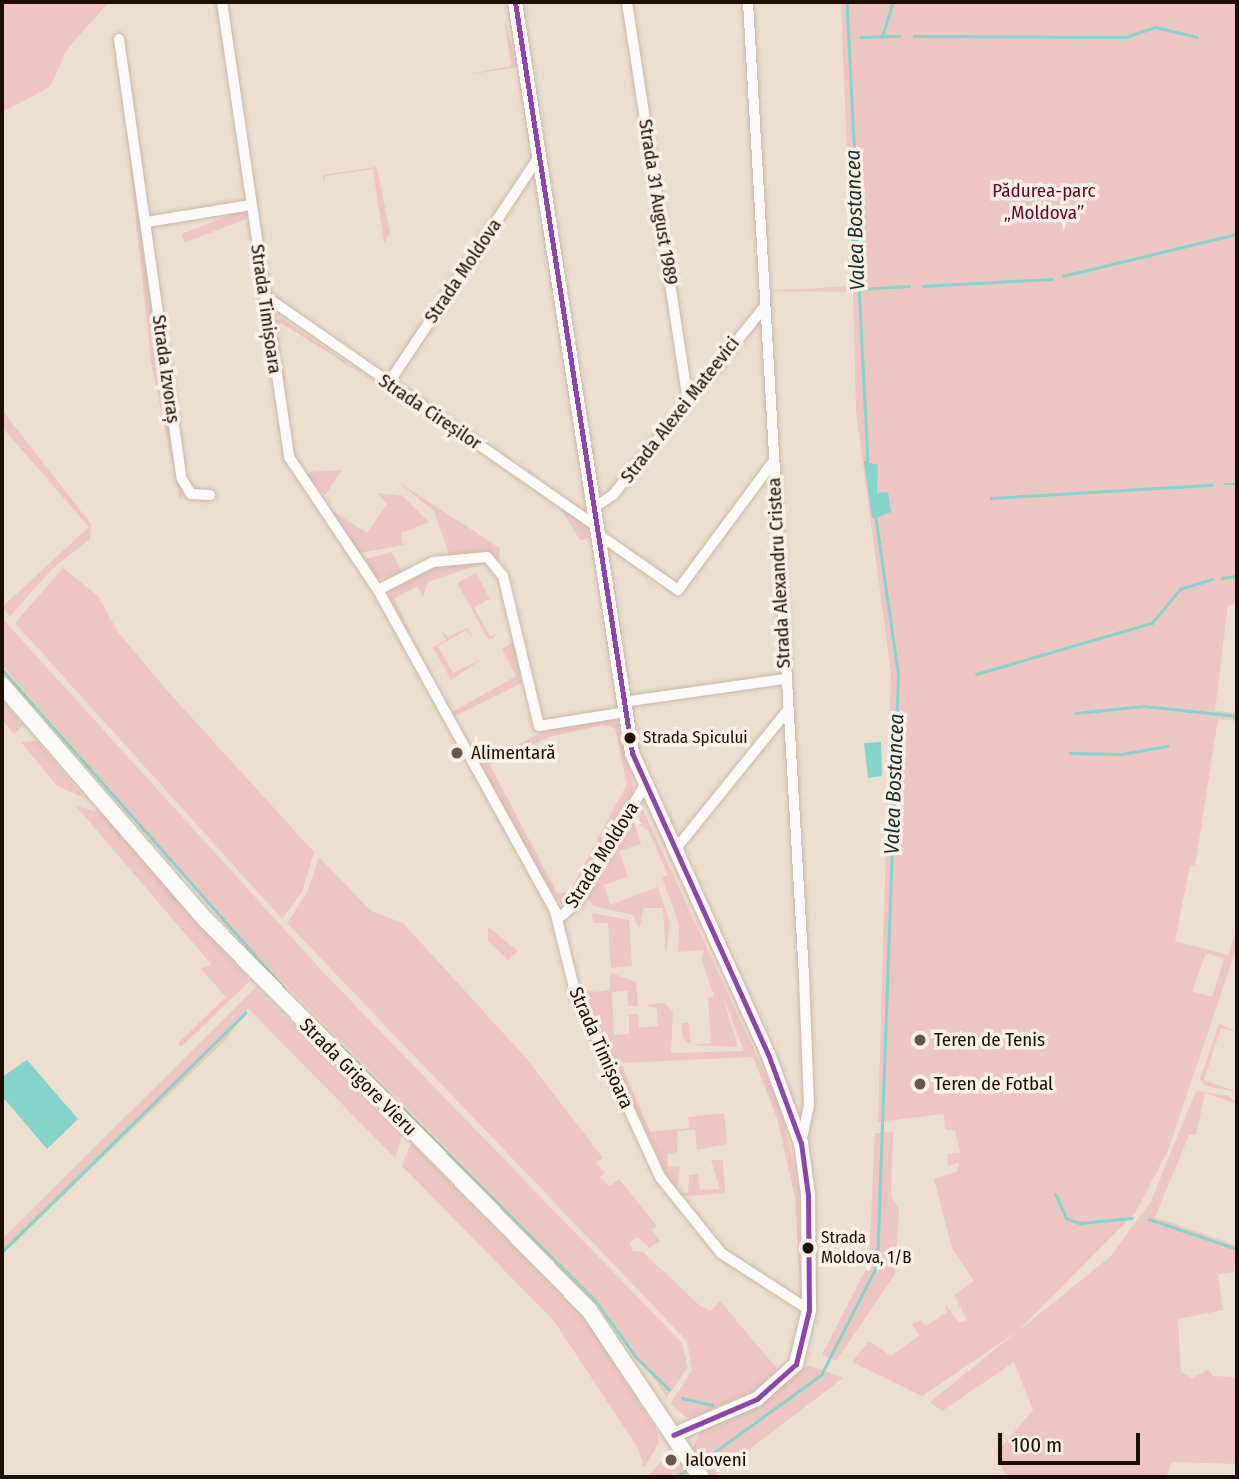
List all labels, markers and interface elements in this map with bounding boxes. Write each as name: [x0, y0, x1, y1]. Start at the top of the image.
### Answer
street label: Strada 31 August 1989: [634, 118, 682, 286]
water label: Valea Bostancea: [840, 149, 870, 291]
park label: Pădurea-parc „Moldova”: [992, 180, 1096, 224]
street label: Strada Moldova: [420, 214, 506, 328]
street label: Strada Timișoara: [246, 243, 286, 375]
street label: Strada Izvoraș: [147, 313, 185, 425]
street label: Strada Alexei Mateevici: [616, 332, 744, 488]
street label: Strada Cireșilor: [374, 369, 486, 455]
street label: Strada Alexandru Cristea: [763, 477, 795, 669]
water label: Valea Bostancea: [879, 713, 909, 855]
place label: Strada Spicului: [643, 728, 748, 748]
marker: Strada Spicului: [623, 731, 637, 745]
place label: Alimentară: [471, 742, 556, 764]
marker: Alimentară: [449, 745, 465, 761]
street label: Strada Moldova: [560, 798, 644, 912]
street label: Strada Timișoara: [564, 984, 638, 1112]
street label: Strada Grigore Vieru: [295, 1014, 421, 1140]
place label: Teren de Tenis: [934, 1029, 1045, 1051]
marker: Teren de Tenis: [912, 1032, 928, 1048]
place label: Teren de Fotbal: [934, 1073, 1053, 1095]
marker: Teren de Fotbal: [912, 1076, 928, 1092]
place label: Strada Moldova, 1/B: [821, 1228, 912, 1268]
marker: Strada Moldova, 1/B: [801, 1241, 815, 1255]
scale bar: [1001, 1420, 1143, 1464]
text: 100 m: [1011, 1432, 1062, 1458]
place label: Ialoveni: [685, 1449, 747, 1471]
marker: Ialoveni: [663, 1452, 679, 1468]

